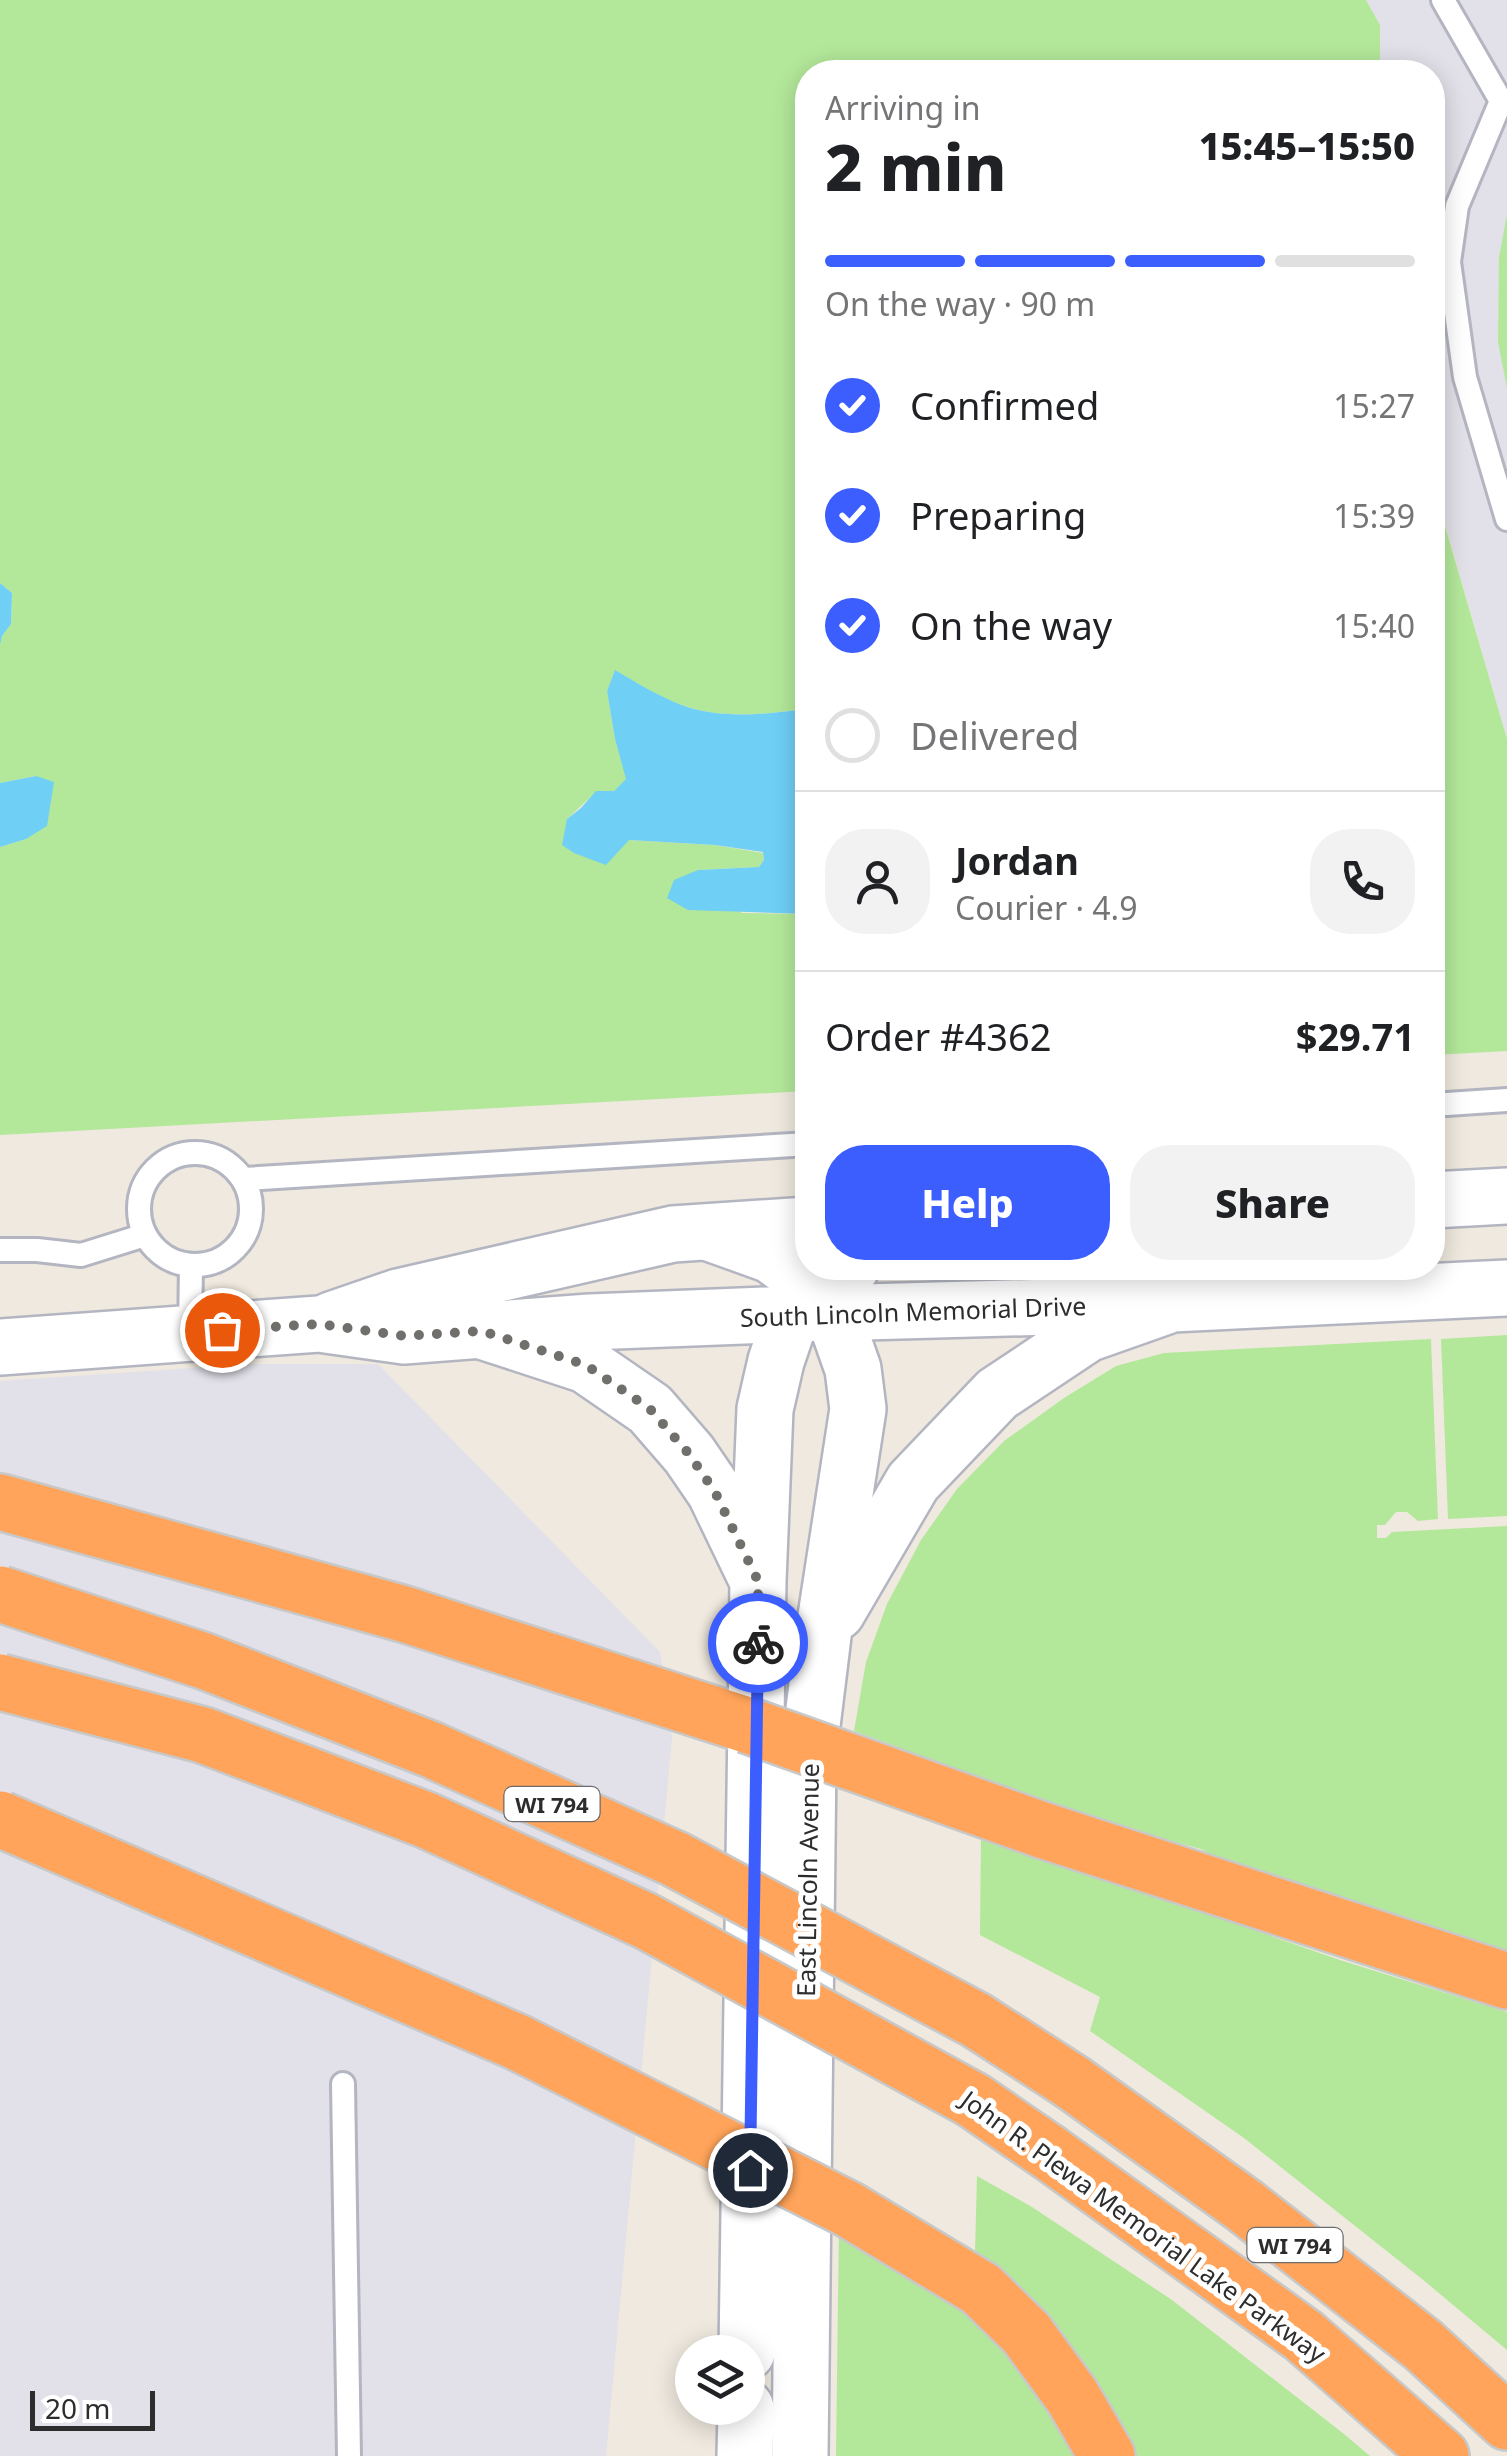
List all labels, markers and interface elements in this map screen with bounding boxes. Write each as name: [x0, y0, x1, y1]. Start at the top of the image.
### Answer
text: Arriving in: [825, 86, 980, 129]
text: 15:45–15:50: [1199, 119, 1415, 171]
text: 2 min: [825, 122, 1007, 210]
text: On the way · 90 m: [825, 282, 1095, 325]
icon: check: [825, 378, 880, 433]
text: Confirmed: [910, 379, 1099, 431]
text: 15:27: [1333, 384, 1415, 427]
icon: check: [825, 488, 880, 543]
text: Preparing: [910, 489, 1086, 541]
text: 15:39: [1333, 494, 1415, 537]
icon: check: [825, 598, 880, 653]
text: On the way: [910, 599, 1112, 651]
text: 15:40: [1333, 604, 1415, 647]
text: Delivered: [910, 709, 1079, 761]
button: person: [825, 829, 930, 934]
button: phone: [1310, 829, 1415, 934]
text: Jordan: [955, 834, 1079, 886]
text: Courier · 4.9: [955, 886, 1138, 929]
text: Order #4362: [825, 1010, 1051, 1062]
text: $29.71: [1296, 1010, 1415, 1062]
button: Help: [825, 1145, 1110, 1260]
button: Share: [1130, 1145, 1415, 1260]
pin: [180, 1288, 265, 1373]
street label: South Lincoln Memorial Drive: [739, 1288, 1087, 1334]
icon: bag: [195, 1303, 250, 1358]
courier: [708, 1593, 808, 1693]
icon: bike: [731, 1616, 786, 1671]
street label: East Lincoln Avenue: [788, 1763, 826, 1997]
road number: WI 794: [504, 1787, 600, 1821]
street label: John R. Plewa Memorial Lake Parkway: [953, 2081, 1333, 2370]
pin: [708, 2128, 793, 2213]
icon: home: [723, 2143, 778, 2198]
road number: WI 794: [1248, 2228, 1342, 2262]
map controls: [675, 2335, 765, 2425]
button: layers: [675, 2335, 765, 2425]
scale bar: [30, 2386, 155, 2430]
text: 20 m: [45, 2389, 111, 2427]

